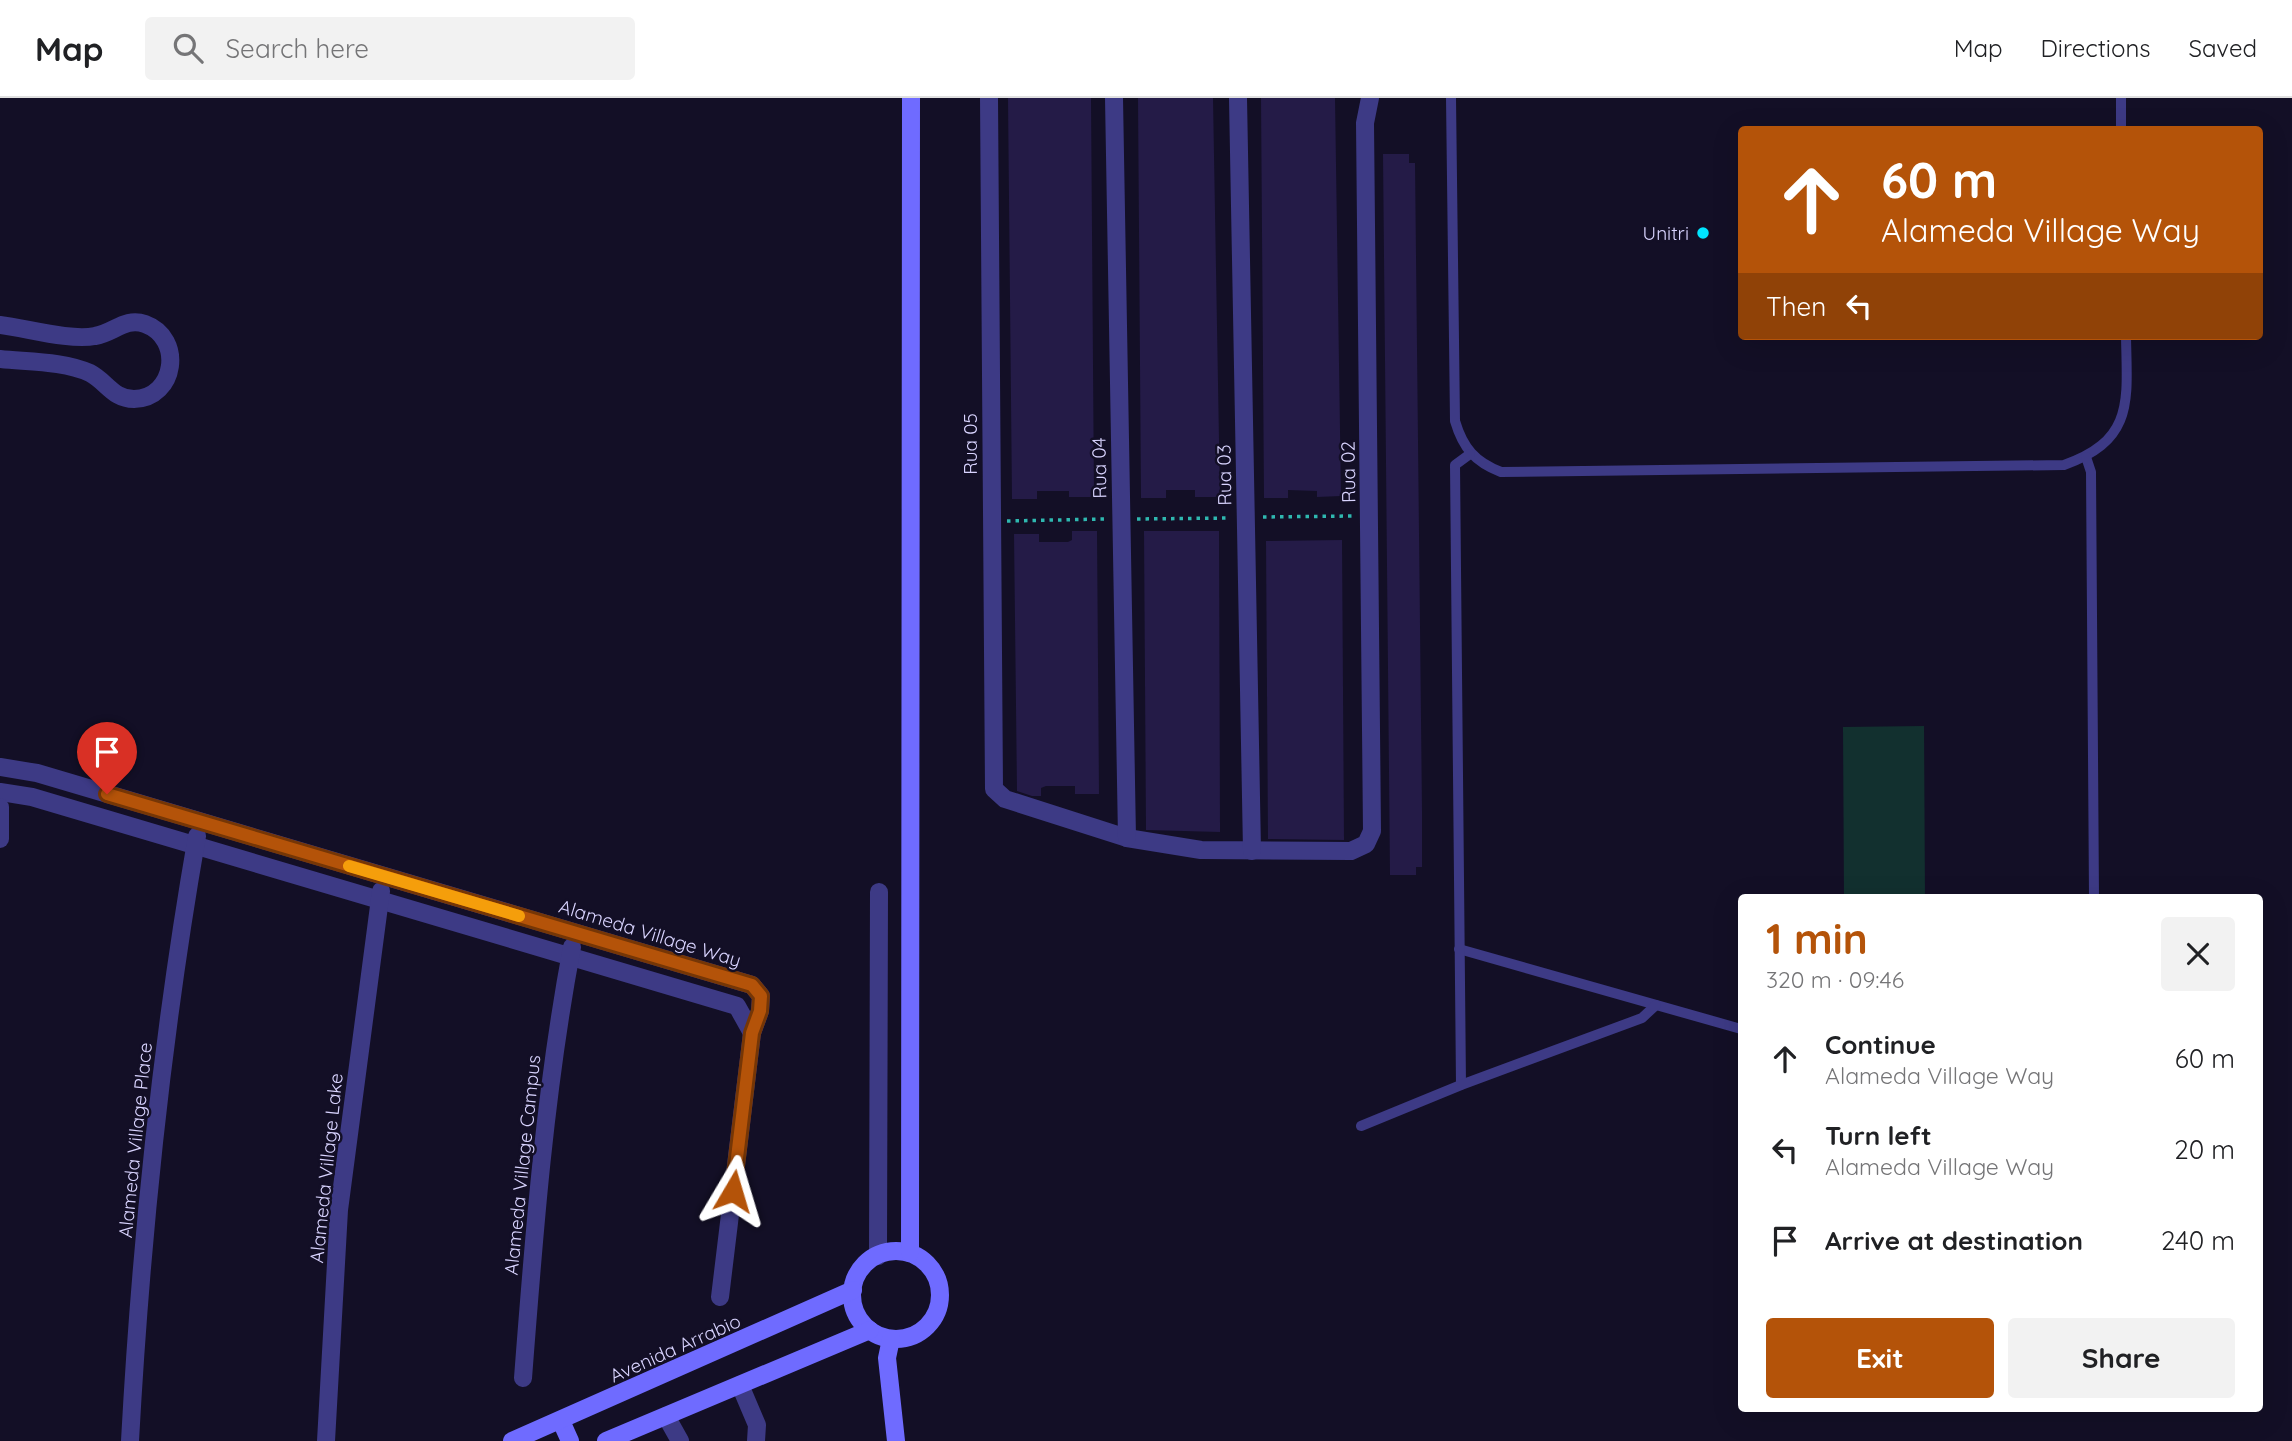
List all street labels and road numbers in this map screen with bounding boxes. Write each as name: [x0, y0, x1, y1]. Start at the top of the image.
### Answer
street label: Rua 05: [958, 413, 982, 475]
street label: Rua 04: [1086, 437, 1112, 499]
street label: Rua 02: [1335, 441, 1361, 503]
street label: Rua 03: [1211, 444, 1237, 506]
street label: Alameda Village Way: [556, 894, 744, 972]
street label: Alameda Village Place: [113, 1041, 157, 1239]
street label: Alameda Village Campus: [498, 1054, 546, 1276]
street label: Alameda Village Lake: [304, 1072, 348, 1264]
street label: Avenida Arrabio: [606, 1308, 744, 1388]

